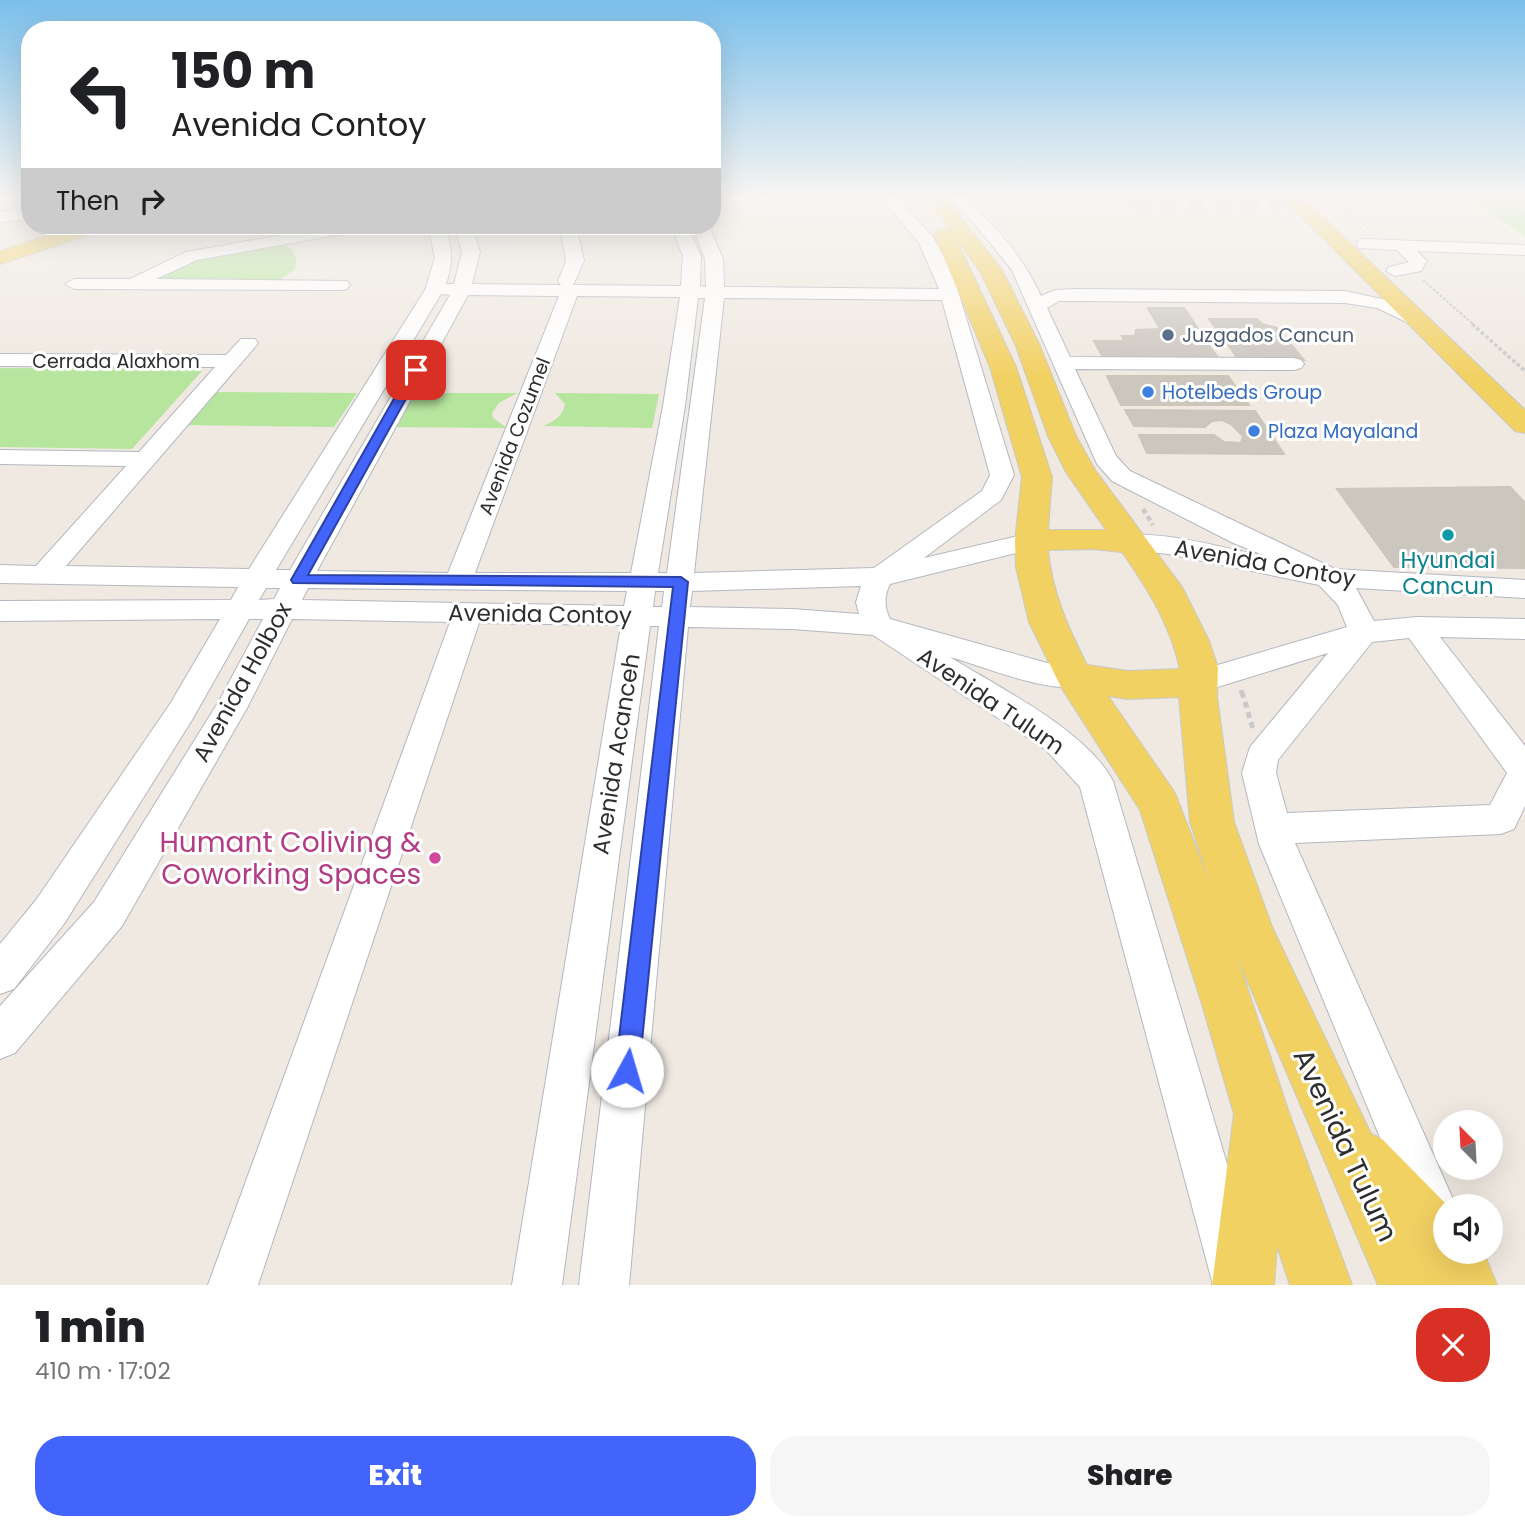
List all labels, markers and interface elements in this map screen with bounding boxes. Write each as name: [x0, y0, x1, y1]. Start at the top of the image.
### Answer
text: 150 m: [171, 37, 316, 105]
icon: left: [56, 49, 147, 140]
text: Avenida Contoy: [171, 102, 426, 147]
icon: right: [133, 182, 171, 220]
text: Then: [56, 183, 119, 219]
place label: Juzgados Cancun: [1182, 322, 1354, 349]
marker: Juzgados Cancun: [1160, 327, 1176, 343]
pin: [386, 340, 446, 400]
street label: Cerrada Alaxhom: [32, 348, 200, 375]
icon: arrive: [397, 351, 435, 389]
street label: Avenida Cozumel: [472, 354, 557, 519]
place label: Hotelbeds Group: [1162, 379, 1322, 406]
marker: Hotelbeds Group: [1140, 384, 1156, 400]
place label: Plaza Mayaland: [1268, 418, 1418, 445]
marker: Plaza Mayaland: [1246, 423, 1262, 439]
marker: Hyundai Cancun: [1440, 527, 1456, 543]
street label: Avenida Contoy: [1172, 531, 1358, 595]
place label: Hyundai Cancun: [1400, 544, 1496, 602]
street label: Avenida Holbox: [185, 596, 299, 768]
street label: Avenida Contoy: [448, 596, 632, 632]
street label: Avenida Tulum: [911, 640, 1071, 762]
street label: Avenida Acanceh: [584, 651, 648, 857]
place label: Humant Coliving & Coworking Spaces: [159, 823, 421, 894]
marker: Humant Coliving & Coworking Spaces: [427, 850, 443, 866]
position arrow: [590, 1034, 664, 1108]
street label: Avenida Tulum: [1284, 1042, 1407, 1248]
north arrow: [1433, 1110, 1503, 1180]
map controls: [1433, 1110, 1503, 1264]
button: sound: [1433, 1194, 1503, 1264]
text: 1 min: [35, 1298, 146, 1357]
button: close: [1416, 1308, 1490, 1382]
text: 410 m · 17:02: [35, 1355, 171, 1387]
button: Exit: [35, 1436, 756, 1516]
button: Share: [770, 1436, 1490, 1516]

